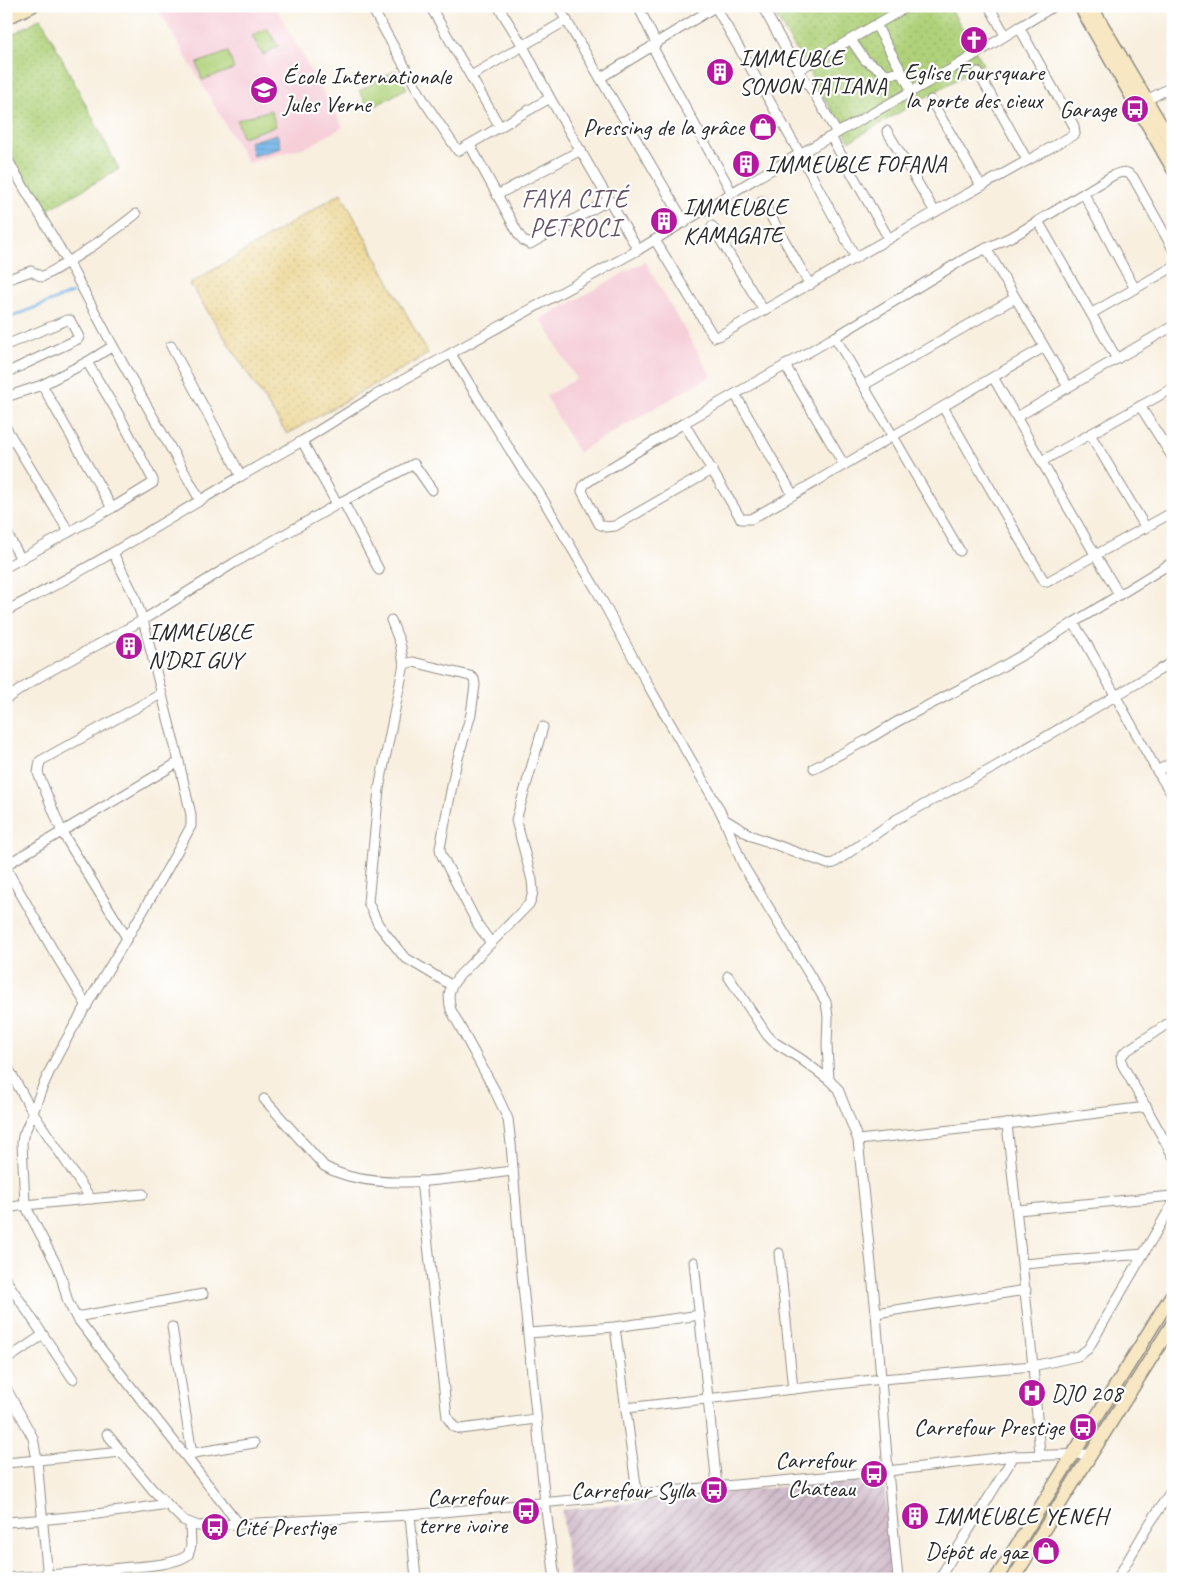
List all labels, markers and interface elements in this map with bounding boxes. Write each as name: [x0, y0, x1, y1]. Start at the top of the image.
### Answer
church icon: Eglise Foursquare la porte des cieux: [959, 25, 989, 55]
place label: IMMEUBLE SONON TATIANA: [739, 43, 888, 101]
building icon: IMMEUBLE SONON TATIANA: [705, 57, 735, 87]
place label: Eglise Foursquare la porte des cieux: [904, 57, 1046, 115]
place label: École Internationale Jules Verne: [282, 61, 453, 119]
school or university icon: École Internationale Jules Verne: [249, 75, 279, 105]
place label: Garage: [1059, 94, 1118, 124]
bus stop icon: Garage: [1120, 94, 1150, 124]
place label: Pressing de la grâce: [583, 112, 746, 142]
shop icon: Pressing de la grâce: [748, 112, 778, 142]
building icon: IMMEUBLE FOFANA: [731, 149, 761, 179]
place label: IMMEUBLE FOFANA: [765, 149, 947, 179]
district label: FAYA CITÉ PETROCI: [521, 183, 630, 244]
place label: IMMEUBLE KAMAGATE: [683, 192, 790, 250]
building icon: IMMEUBLE KAMAGATE: [649, 206, 679, 236]
place label: IMMEUBLE N'DRI GUY: [148, 617, 255, 675]
building icon: IMMEUBLE N'DRI GUY: [114, 631, 144, 661]
hospital icon: DJO 208: [1017, 1378, 1047, 1408]
place label: DJO 208: [1051, 1378, 1125, 1408]
place label: Carrefour Prestige: [914, 1412, 1066, 1442]
bus stop icon: Carrefour Prestige: [1068, 1412, 1098, 1442]
place label: Carrefour Chateau: [775, 1445, 857, 1503]
bus stop icon: Carrefour Chateau: [859, 1459, 889, 1489]
place label: Carrefour Sylla: [571, 1475, 696, 1505]
bus stop icon: Carrefour Sylla: [699, 1475, 729, 1505]
place label: Carrefour terre ivoire: [419, 1482, 509, 1540]
bus stop icon: Carrefour terre ivoire: [511, 1496, 541, 1526]
building icon: IMMEUBLE YENEH: [900, 1501, 930, 1531]
place label: IMMEUBLE YENEH: [934, 1501, 1112, 1531]
bus stop icon: Cité Prestige: [200, 1512, 230, 1542]
place label: Cité Prestige: [234, 1512, 338, 1542]
place label: Dépôt de gaz: [925, 1536, 1029, 1566]
shop icon: Dépôt de gaz: [1031, 1536, 1061, 1566]

